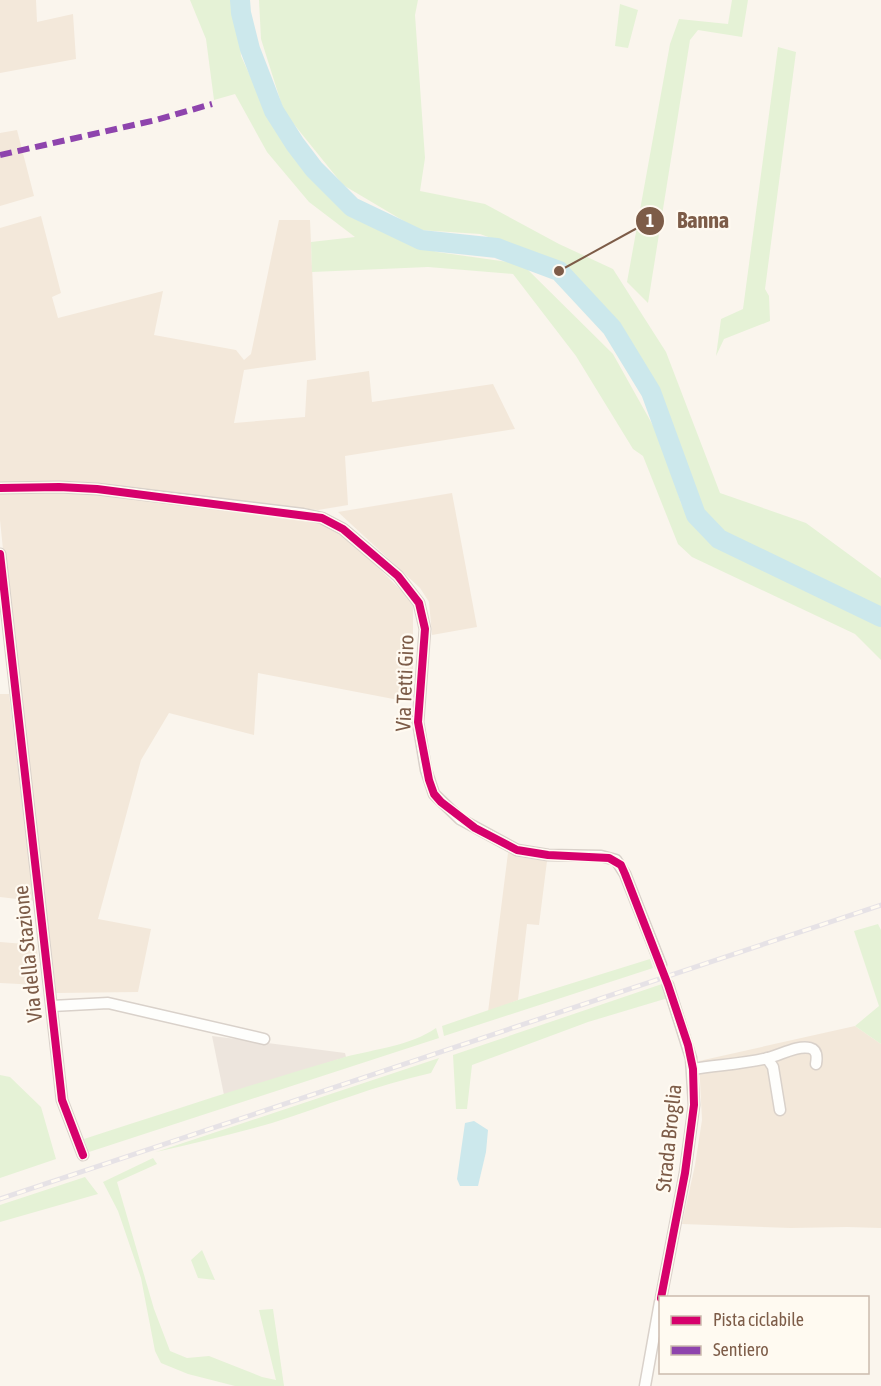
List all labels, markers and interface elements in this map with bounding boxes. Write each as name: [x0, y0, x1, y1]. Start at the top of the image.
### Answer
callout: Banna: [635, 201, 741, 241]
text: Banna: [677, 207, 729, 233]
text: 1: [646, 210, 654, 231]
street label: Via Tetti Giro: [390, 634, 418, 732]
street label: Via della Stazione: [8, 884, 46, 1024]
street label: Strada Broglia: [650, 1083, 686, 1193]
legend: [659, 1296, 869, 1374]
text: Pista ciclabile: [713, 1309, 804, 1330]
text: Sentiero: [713, 1339, 769, 1360]

